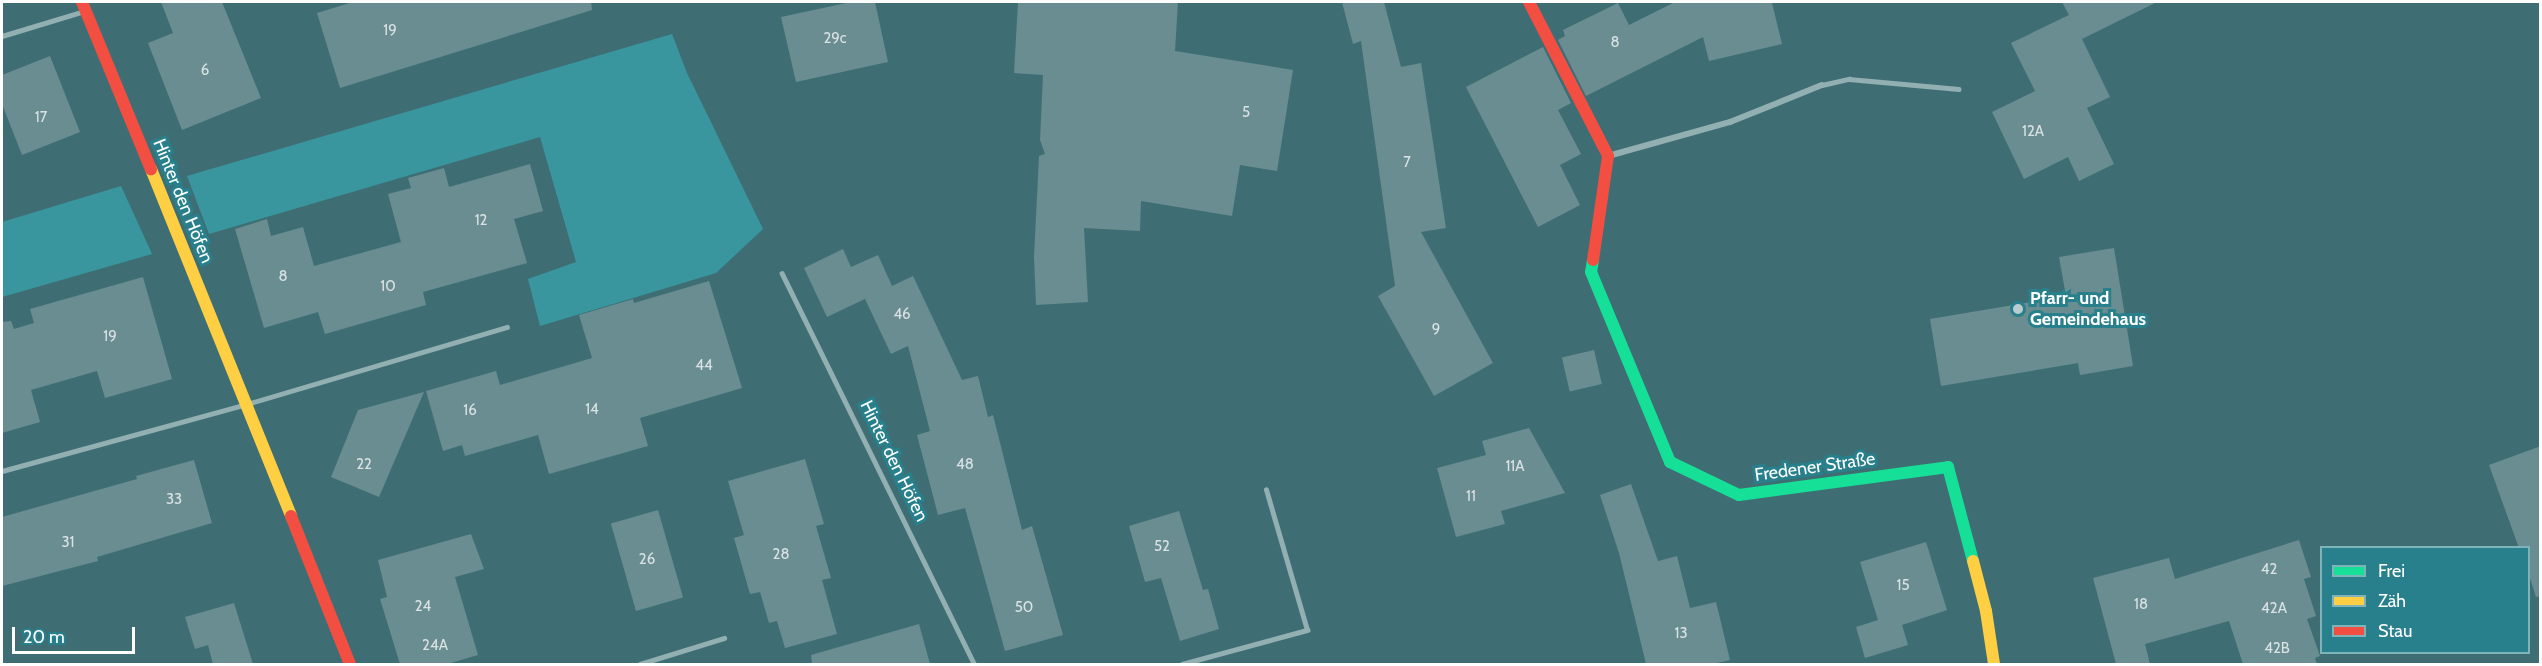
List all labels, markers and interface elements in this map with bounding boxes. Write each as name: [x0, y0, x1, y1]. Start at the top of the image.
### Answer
house number: 19: [383, 22, 397, 40]
house number: 29c: [823, 30, 847, 48]
house number: 8: [1610, 34, 1620, 52]
house number: 6: [201, 62, 209, 80]
house number: 5: [1242, 104, 1250, 122]
house number: 17: [35, 109, 47, 127]
house number: 12A: [2022, 123, 2044, 141]
street label: Hinter den Höfen: [148, 136, 218, 266]
house number: 7: [1403, 154, 1411, 172]
house number: 12: [475, 212, 487, 230]
house number: 8: [278, 268, 288, 286]
house number: 10: [380, 278, 396, 296]
place label: Pfarr- und Gemeindehaus: [2030, 288, 2146, 330]
marker: Pfarr- und Gemeindehaus: [2011, 302, 2025, 316]
house number: 46: [893, 306, 911, 324]
house number: 9: [1432, 321, 1440, 339]
house number: 19: [103, 328, 117, 346]
house number: 44: [695, 357, 713, 375]
street label: Hinter den Höfen: [855, 397, 933, 525]
house number: 14: [585, 401, 599, 419]
house number: 16: [463, 402, 477, 420]
street label: Fredener Straße: [1753, 448, 1877, 486]
house number: 22: [356, 456, 372, 474]
house number: 48: [956, 456, 974, 474]
house number: 11A: [1505, 458, 1525, 476]
house number: 11: [1466, 488, 1476, 506]
house number: 33: [166, 491, 182, 509]
house number: 31: [61, 534, 75, 552]
house number: 52: [1154, 538, 1170, 556]
house number: 28: [773, 546, 789, 564]
legend: [2320, 546, 2530, 654]
house number: 26: [639, 551, 655, 569]
text: Frei: [2378, 560, 2405, 582]
house number: 42: [2261, 561, 2277, 579]
house number: 15: [1896, 577, 1910, 595]
text: Zäh: [2378, 590, 2406, 612]
house number: 18: [2134, 596, 2148, 614]
house number: 24: [415, 598, 431, 616]
house number: 50: [1015, 599, 1033, 617]
house number: 42A: [2261, 600, 2287, 618]
scale bar: [15, 615, 138, 653]
text: Stau: [2378, 620, 2412, 642]
house number: 13: [1674, 625, 1688, 643]
text: 20 m: [23, 626, 65, 648]
house number: 24A: [422, 637, 448, 655]
house number: 42B: [2264, 640, 2290, 658]

